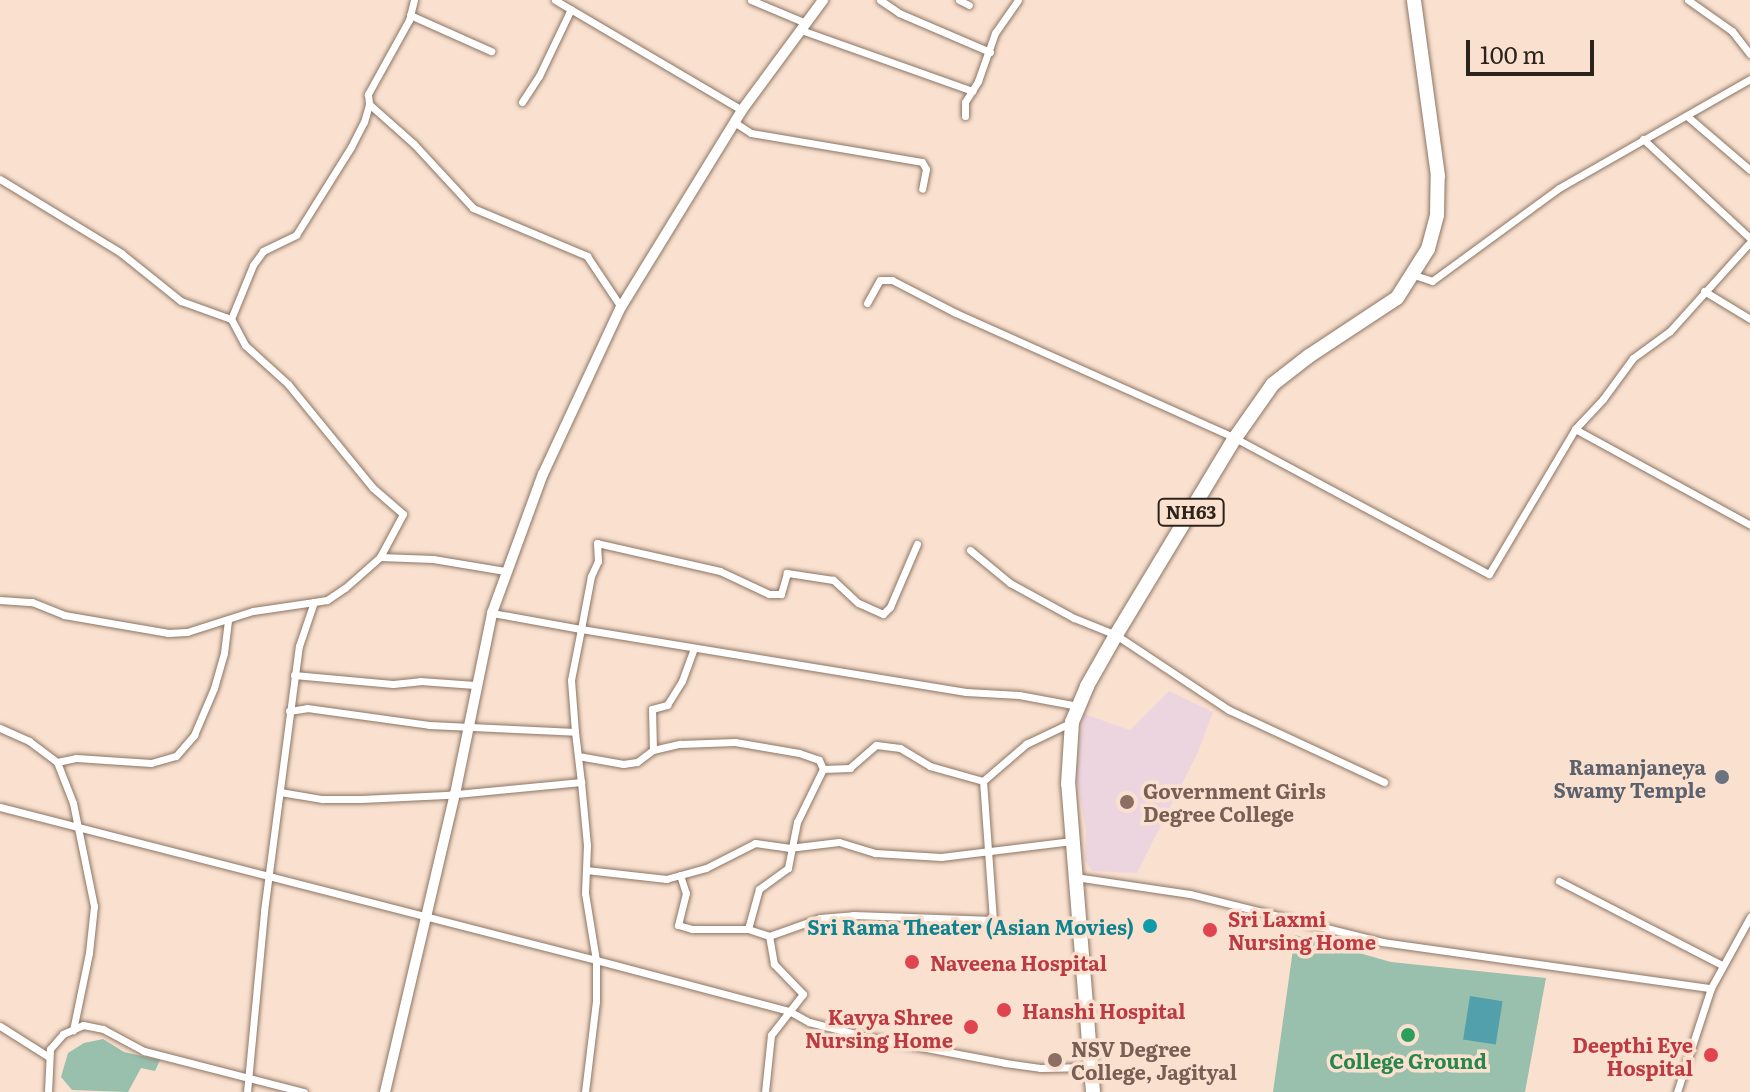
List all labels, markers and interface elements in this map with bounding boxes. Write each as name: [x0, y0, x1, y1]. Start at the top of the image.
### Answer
scale bar: [1470, 24, 1598, 74]
text: 100 m: [1480, 36, 1546, 71]
road number: NH63: [1157, 498, 1225, 526]
place label: Ramanjaneya Swamy Temple: [1554, 754, 1706, 801]
marker: Ramanjaneya Swamy Temple: [1713, 768, 1731, 786]
place label: Government Girls Degree College: [1143, 778, 1326, 825]
marker: Government Girls Degree College: [1118, 793, 1136, 811]
place label: Sri Laxmi Nursing Home: [1228, 906, 1376, 953]
place label: Sri Rama Theater (Asian Movies): [807, 914, 1134, 938]
marker: Sri Rama Theater (Asian Movies): [1141, 917, 1159, 935]
marker: Sri Laxmi Nursing Home: [1199, 919, 1221, 941]
place label: Naveena Hospital: [930, 950, 1107, 974]
marker: Naveena Hospital: [901, 951, 923, 973]
place label: Hanshi Hospital: [1022, 998, 1185, 1022]
marker: Hanshi Hospital: [993, 999, 1015, 1021]
place label: Kavya Shree Nursing Home: [805, 1004, 953, 1051]
marker: Kavya Shree Nursing Home: [960, 1016, 982, 1038]
marker: College Ground: [1399, 1026, 1417, 1044]
place label: Deepthi Eye Hospital: [1572, 1032, 1693, 1079]
place label: NSV Degree College, Jagityal: [1071, 1036, 1237, 1083]
marker: Deepthi Eye Hospital: [1700, 1044, 1722, 1066]
place label: College Ground: [1329, 1048, 1487, 1072]
marker: NSV Degree College, Jagityal: [1046, 1051, 1064, 1069]

